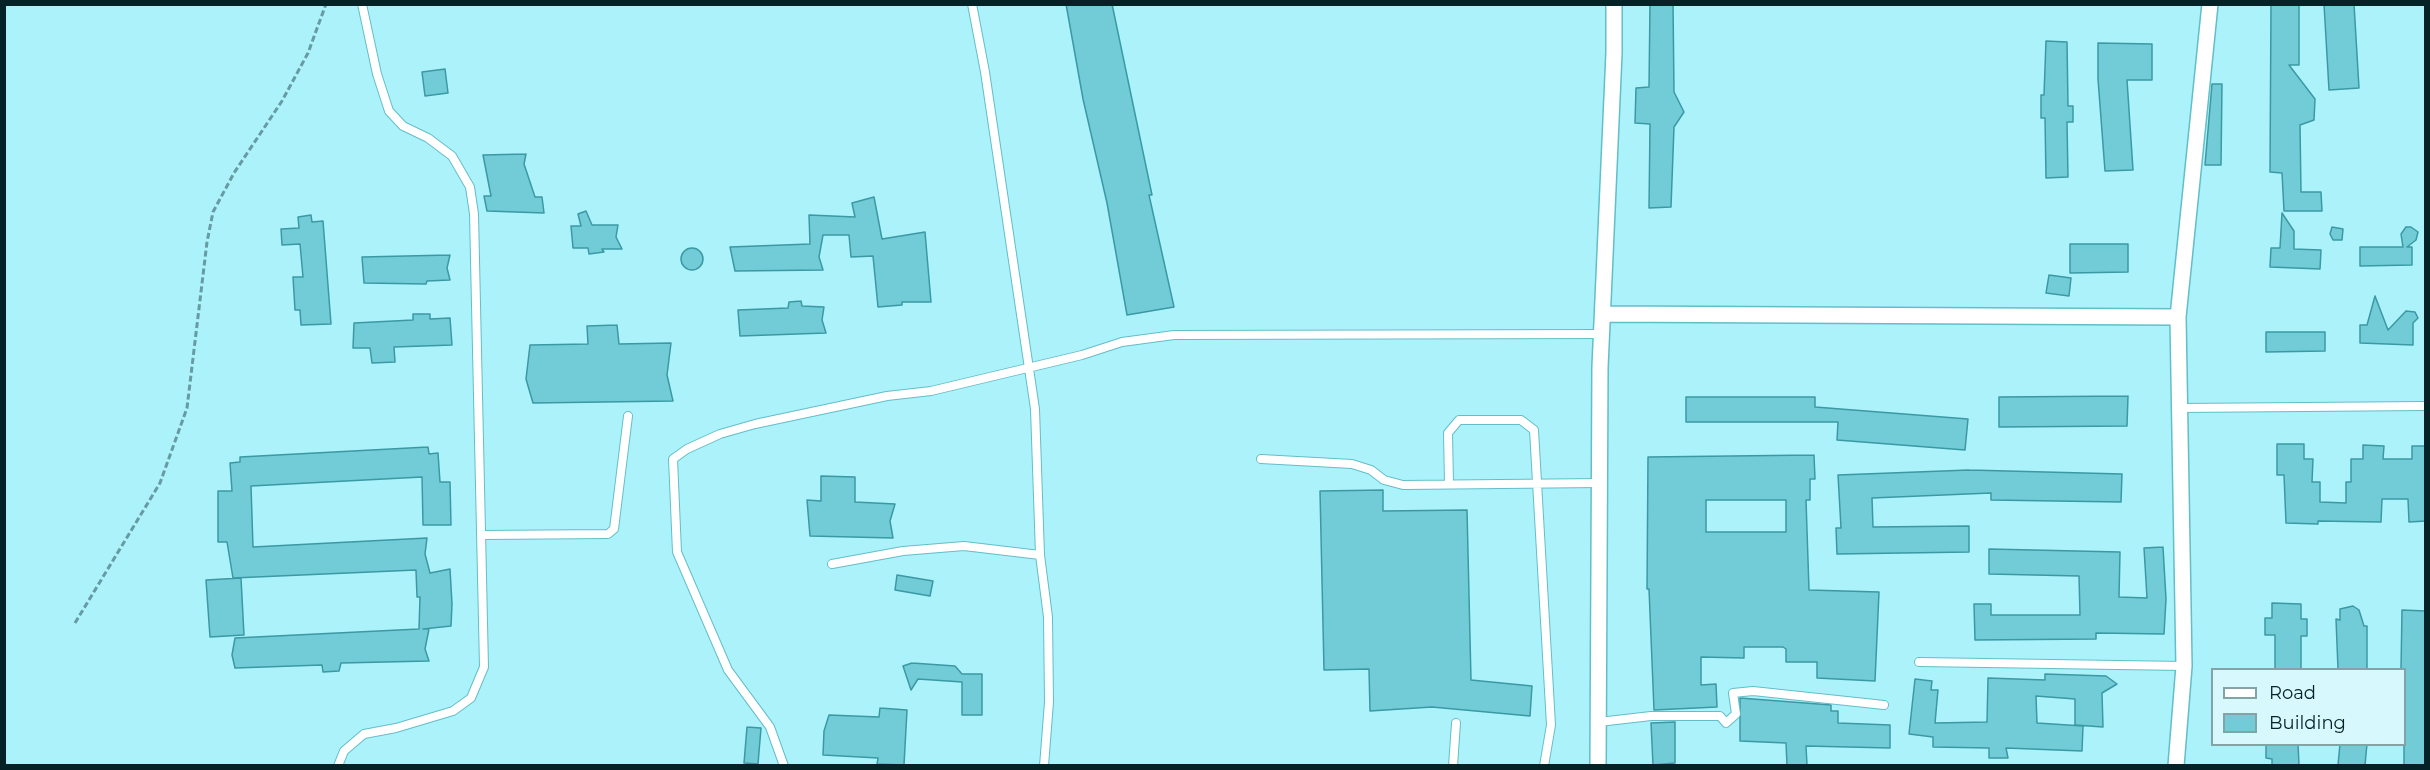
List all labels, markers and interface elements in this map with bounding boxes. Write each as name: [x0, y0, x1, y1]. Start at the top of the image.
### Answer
legend: [2211, 668, 2406, 746]
text: Road: [2269, 682, 2316, 704]
text: Building: [2269, 712, 2346, 734]

